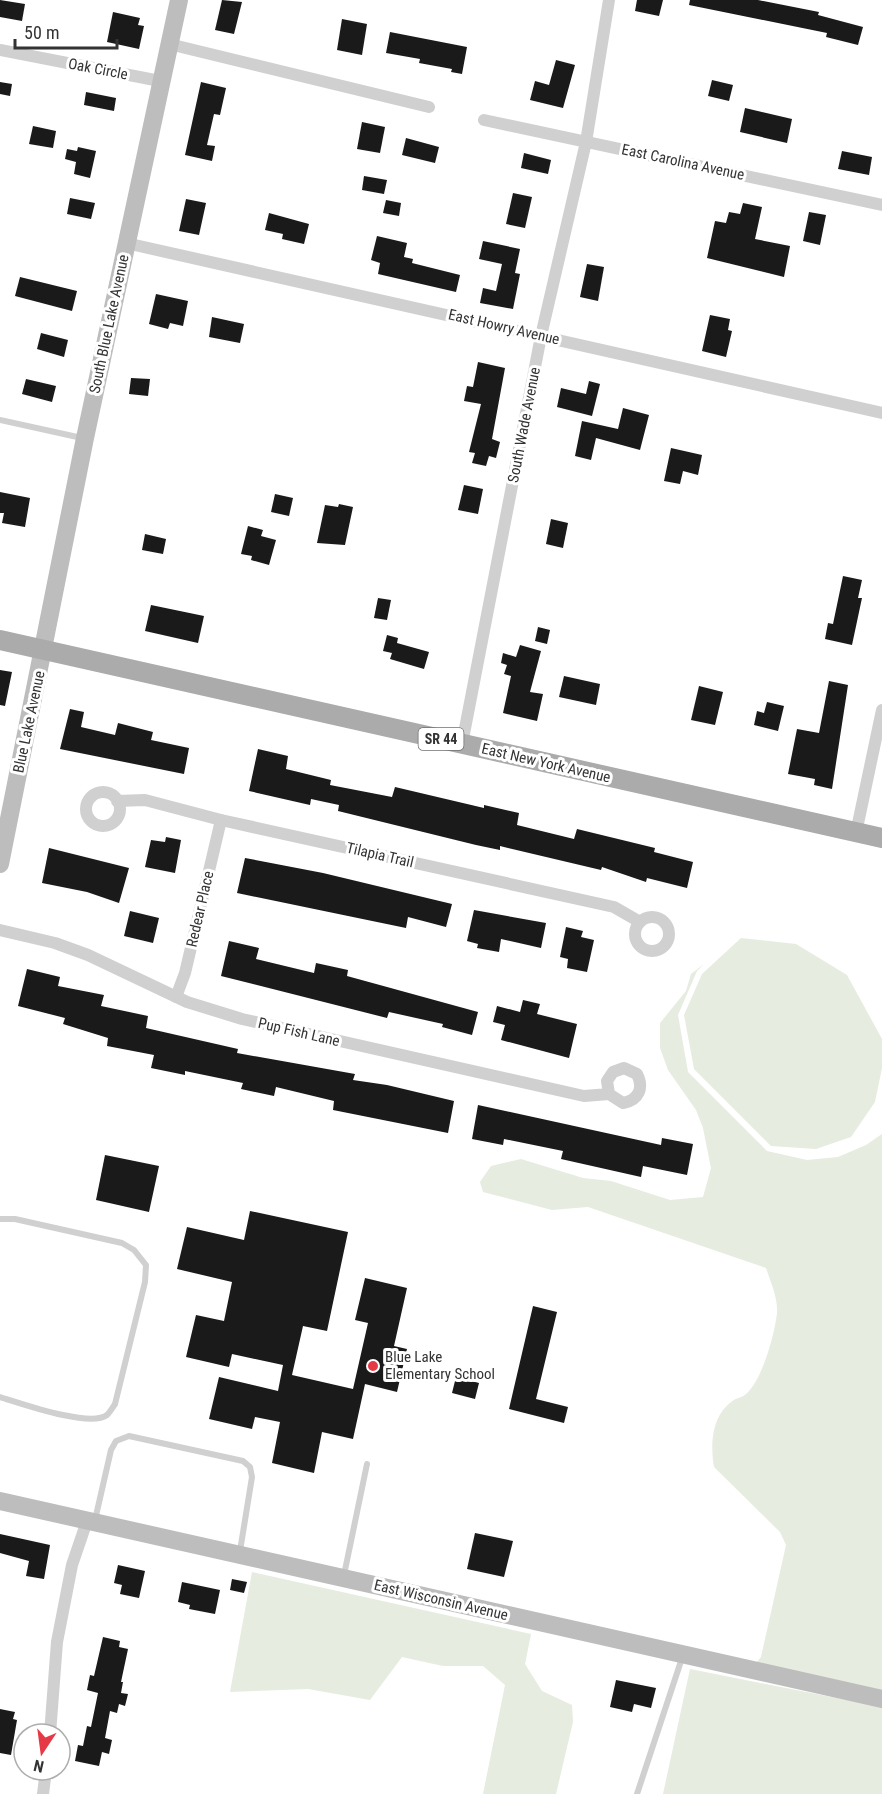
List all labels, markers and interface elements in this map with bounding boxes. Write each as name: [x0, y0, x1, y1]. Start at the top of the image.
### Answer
scale bar: [15, 12, 117, 50]
text: 50 m: [24, 22, 59, 43]
street label: Oak Circle: [67, 54, 129, 84]
street label: East Carolina Avenue: [620, 140, 746, 184]
street label: South Blue Lake Avenue: [85, 253, 133, 395]
street label: East Howry Avenue: [447, 305, 561, 349]
street label: South Wade Avenue: [504, 366, 544, 484]
street label: Blue Lake Avenue: [9, 669, 49, 775]
road number: SR 44: [418, 728, 464, 750]
street label: East New York Avenue: [480, 739, 612, 787]
street label: Tilapia Trail: [345, 839, 415, 871]
street label: Redear Place: [183, 869, 217, 949]
street label: Pup Fish Lane: [256, 1014, 342, 1050]
place label: Blue Lake Elementary School: [385, 1348, 495, 1383]
marker: Blue Lake Elementary School: [366, 1359, 380, 1373]
street label: East Wisconsin Avenue: [372, 1576, 510, 1624]
north arrow: [12, 1722, 72, 1782]
text: N: [32, 1756, 46, 1776]

